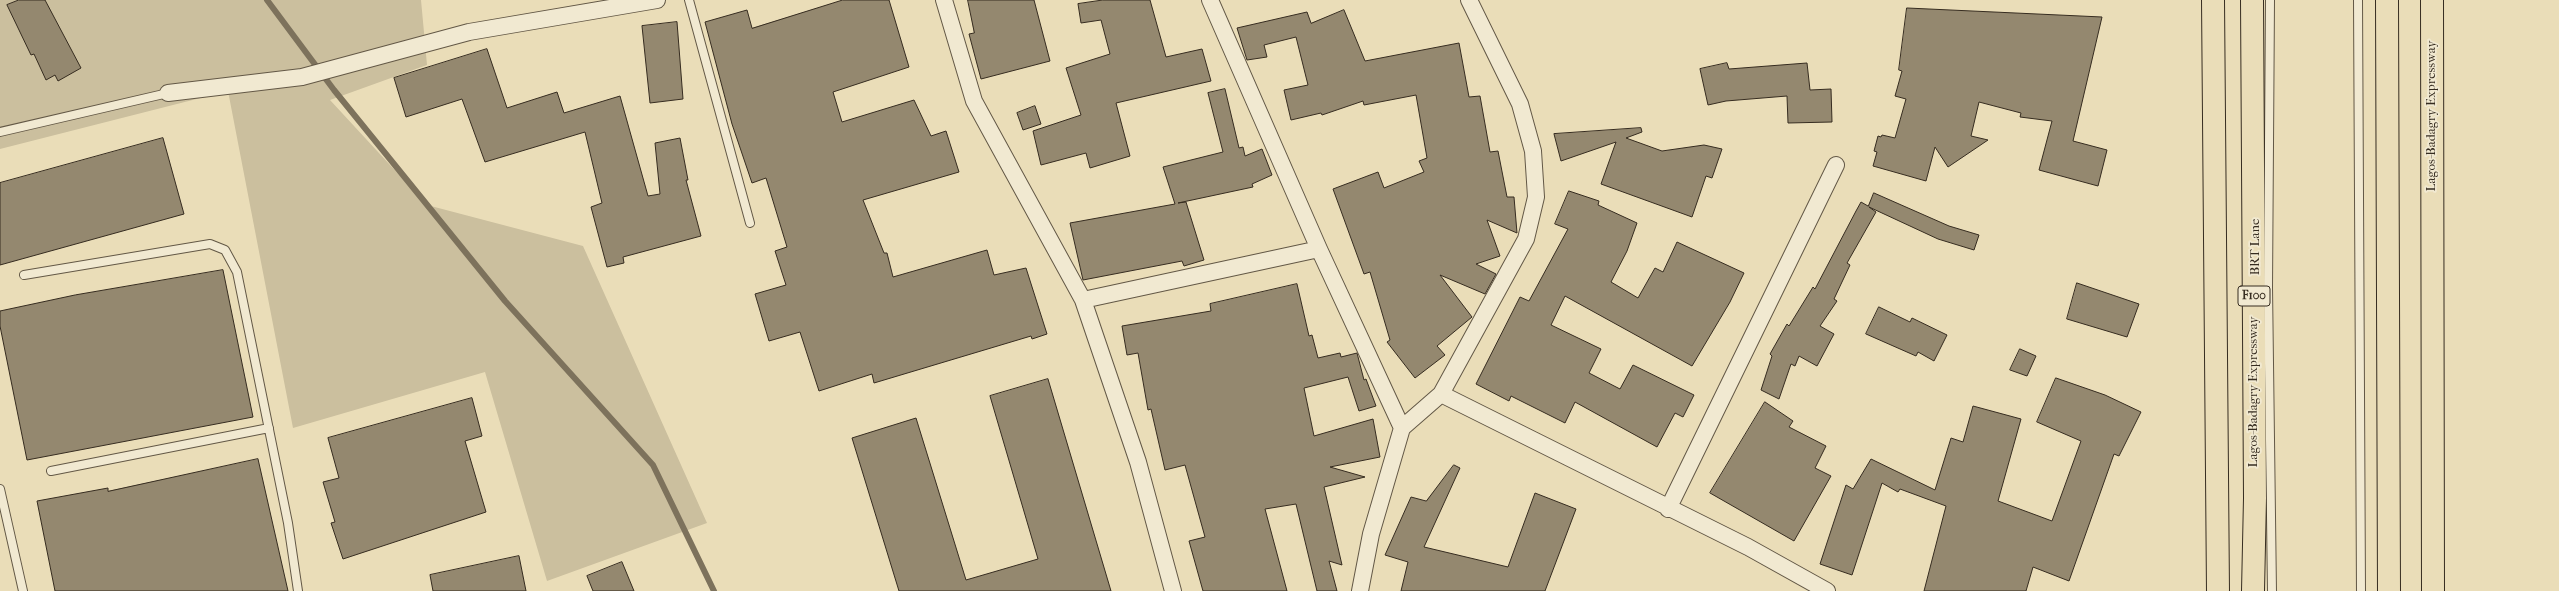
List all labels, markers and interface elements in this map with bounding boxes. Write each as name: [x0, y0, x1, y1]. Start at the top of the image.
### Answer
street label: Lagos-Badagry Expressway: [2424, 41, 2440, 191]
street label: BRT Lane: [2248, 219, 2264, 275]
road number: F100: [2238, 286, 2270, 306]
street label: Lagos-Badagry Expressway: [2246, 317, 2262, 467]

